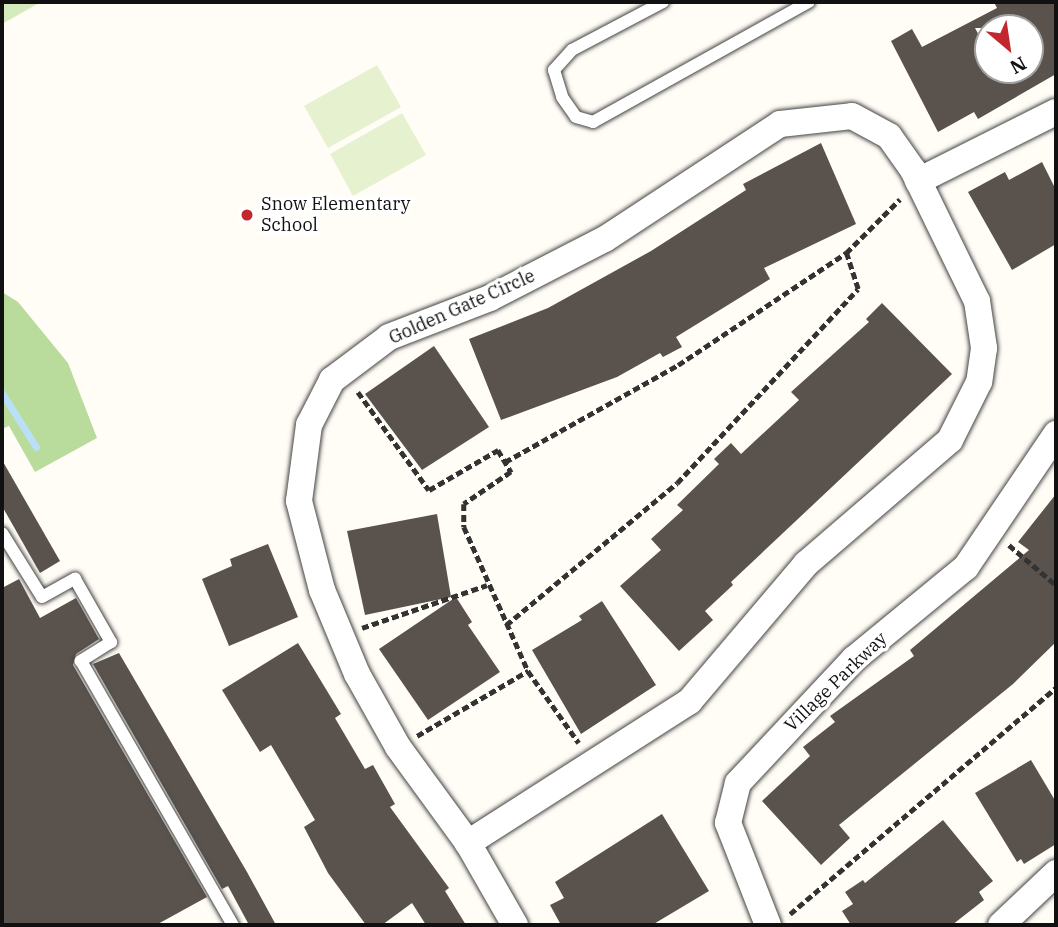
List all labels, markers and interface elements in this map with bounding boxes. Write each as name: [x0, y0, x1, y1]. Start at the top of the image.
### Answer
north arrow: [974, 14, 1044, 84]
text: N: [1006, 51, 1031, 80]
place label: Snow Elementary School: [261, 194, 410, 236]
marker: Snow Elementary School: [239, 207, 255, 223]
street label: Golden Gate Circle: [386, 265, 538, 349]
street label: Village Parkway: [780, 628, 892, 736]

